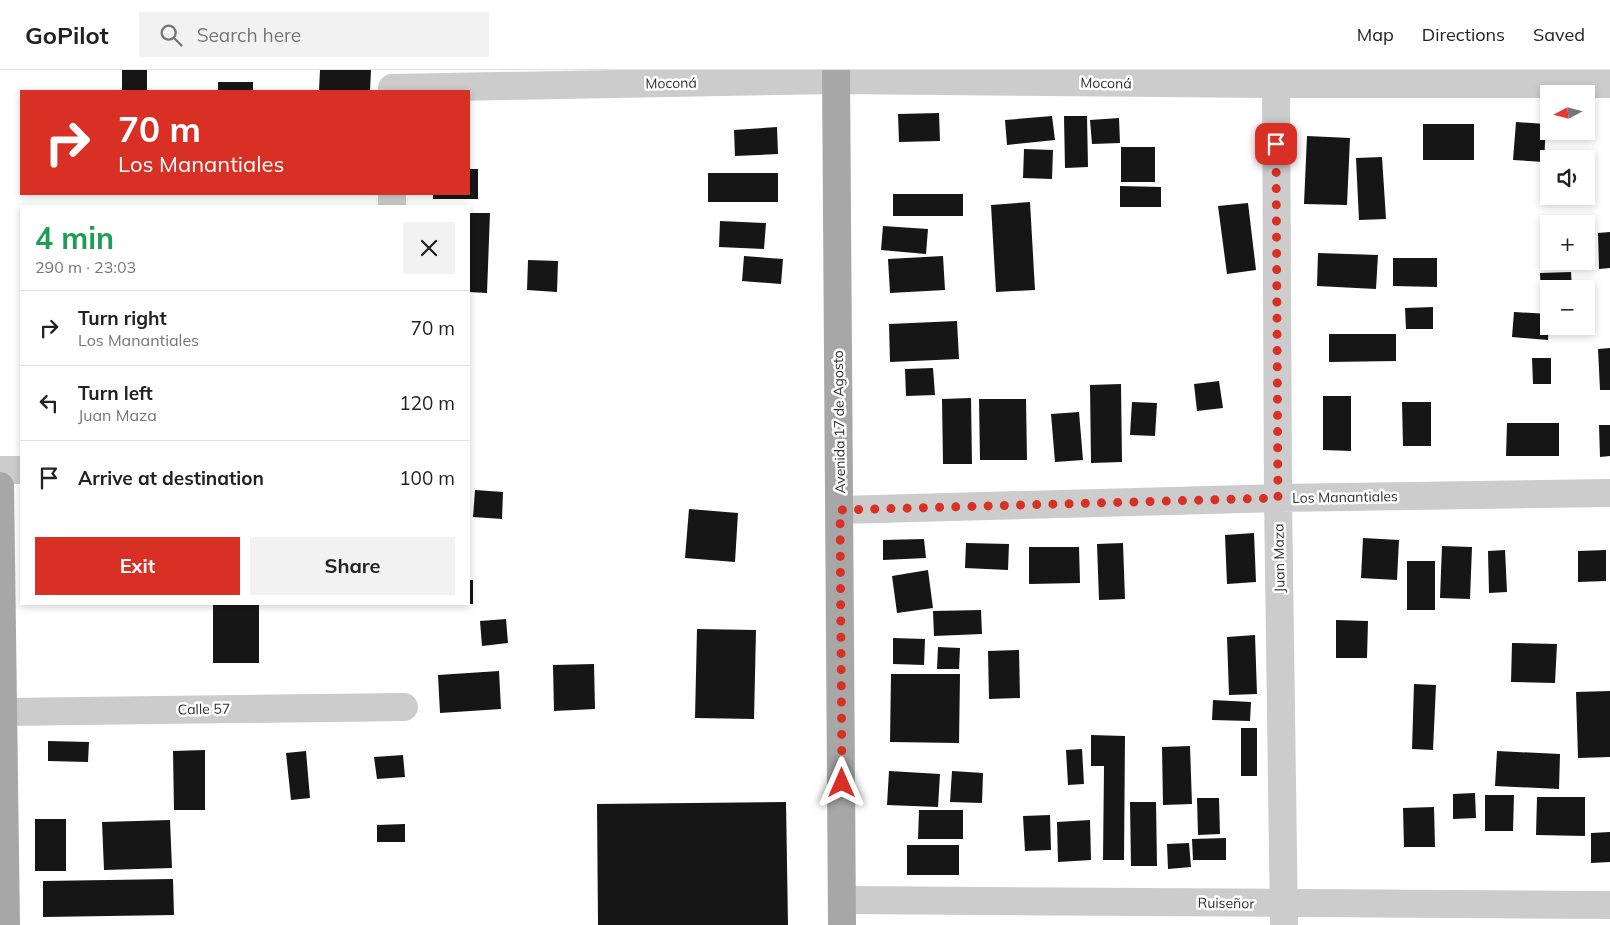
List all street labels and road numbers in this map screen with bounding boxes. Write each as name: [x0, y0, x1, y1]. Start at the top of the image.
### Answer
street label: Moconá: [645, 74, 697, 92]
street label: Moconá: [1080, 74, 1132, 92]
street label: Avenida 17 de Agosto: [829, 350, 849, 494]
street label: Los Manantiales: [1292, 487, 1398, 507]
street label: Juan Maza: [1269, 523, 1289, 593]
street label: Calle 57: [178, 700, 230, 718]
street label: Ruiseñor: [1197, 894, 1256, 913]

